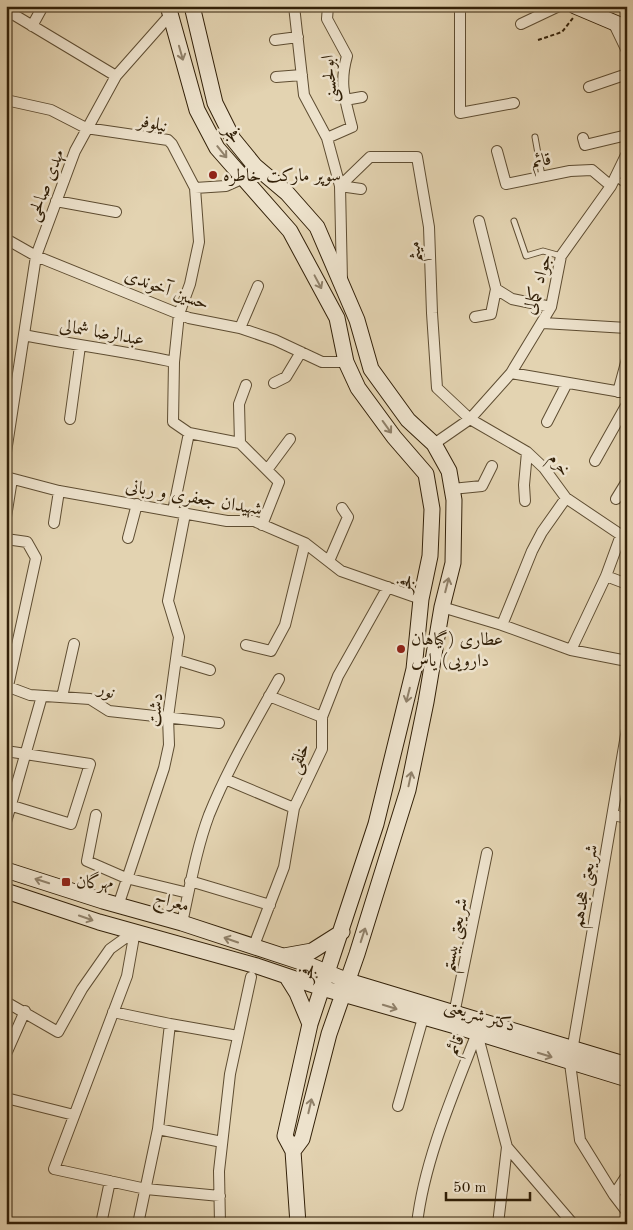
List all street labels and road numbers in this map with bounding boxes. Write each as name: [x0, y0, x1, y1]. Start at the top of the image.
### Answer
street label: ابولحسنی: [319, 54, 344, 104]
street label: نیلوفر: [134, 111, 169, 138]
street label: فجر: [217, 120, 245, 148]
street label: مهدی صالحی: [24, 147, 70, 224]
street label: قائم: [530, 150, 554, 178]
street label: میثم: [405, 240, 433, 263]
street label: جواد کمالی: [519, 252, 557, 317]
street label: حسین آخوندی: [122, 265, 212, 314]
street label: عبدالرضا شمالی: [58, 317, 146, 350]
street label: خرم: [540, 450, 574, 483]
street label: شهیدان جعفری و ربانی: [124, 477, 264, 521]
street label: فجر: [394, 572, 418, 596]
street label: نور: [93, 679, 118, 703]
street label: دشت: [146, 692, 166, 728]
street label: خلقی: [285, 741, 316, 777]
street label: شریعتی هجدهم: [569, 843, 608, 930]
street label: معراج: [150, 888, 191, 921]
street label: شریعتی بیستم: [439, 896, 479, 975]
street label: فجر: [295, 961, 321, 986]
street label: دکتر شریعتی: [441, 997, 517, 1038]
street label: قائم: [444, 1033, 474, 1061]

